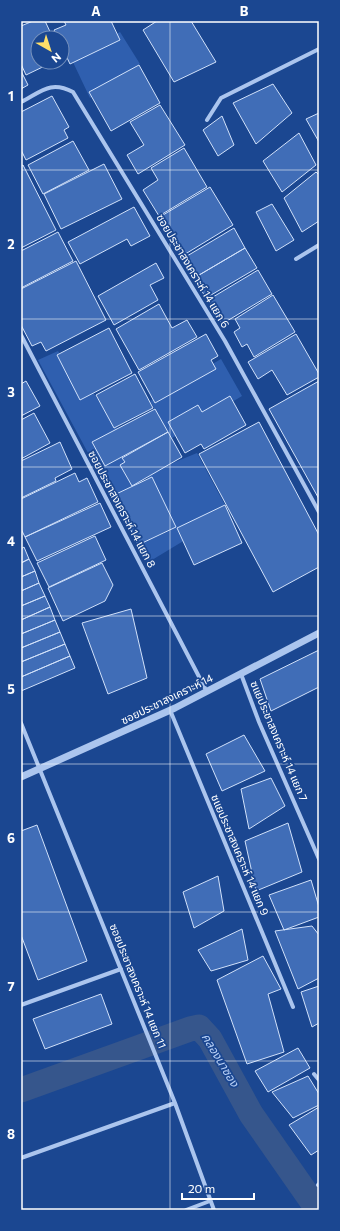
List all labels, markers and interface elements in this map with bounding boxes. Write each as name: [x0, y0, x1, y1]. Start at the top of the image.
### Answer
text: A: [91, 3, 101, 19]
text: B: [240, 3, 249, 19]
north arrow: [30, 30, 70, 70]
text: N: [49, 51, 64, 66]
text: 1: [8, 88, 14, 104]
street label: ซอยประชาสงเคราะห์ 14 แยก 6: [154, 211, 233, 330]
text: 2: [7, 236, 15, 252]
text: 3: [7, 384, 15, 400]
street label: ซอยประชาสงเคราะห์ 14 แยก 8: [86, 448, 159, 570]
text: 4: [7, 533, 15, 549]
street label: ซอยประชาสงเคราะห์ 14: [119, 670, 215, 726]
street label: ซแยประชาสงเคราะห์ 14 แยก 7: [248, 679, 311, 803]
text: 5: [7, 681, 15, 697]
street label: ซแยประชาสงเคราะห์ 14 แยก 9: [209, 792, 272, 918]
text: 6: [7, 830, 15, 846]
street label: ซอยประชาสงเคราะห์ 14 แยก 11: [107, 922, 169, 1050]
text: 7: [7, 978, 15, 994]
water label: คลองนาซอง: [199, 1030, 243, 1089]
text: 8: [7, 1126, 15, 1142]
scale bar: [182, 1175, 254, 1201]
text: 20 m: [188, 1181, 215, 1195]

